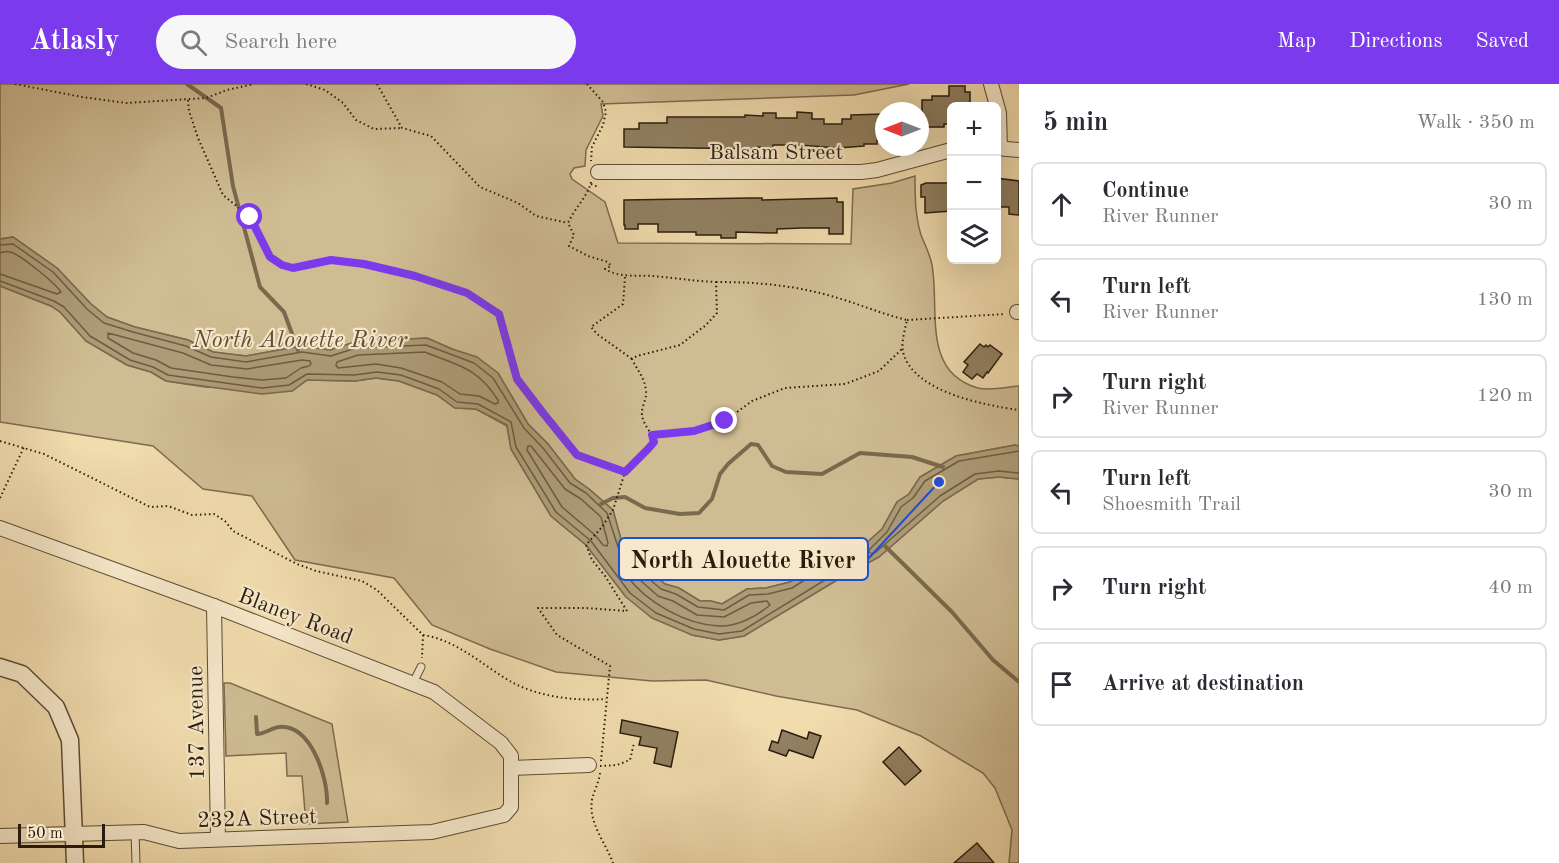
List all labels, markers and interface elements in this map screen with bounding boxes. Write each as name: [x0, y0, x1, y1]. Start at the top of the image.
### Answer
search box: [156, 15, 576, 69]
icon: search: [177, 26, 210, 59]
text: Atlasly: [30, 28, 120, 56]
text: Search here: [225, 31, 337, 53]
text: Map: [1277, 31, 1316, 52]
text: Directions: [1349, 31, 1443, 52]
text: Saved: [1476, 31, 1529, 52]
north arrow: [875, 102, 929, 156]
map controls: [947, 102, 1001, 264]
button: +: [947, 102, 1001, 156]
text: 5 min: [1043, 110, 1108, 136]
text: Walk · 350 m: [1416, 113, 1535, 133]
street label: Balsam Street: [709, 142, 843, 164]
button: −: [947, 156, 1001, 210]
text: Continue: [1102, 180, 1189, 202]
icon: ahead: [1045, 188, 1078, 221]
text: 30 m: [1488, 194, 1533, 214]
route start: [236, 203, 262, 229]
text: River Runner: [1102, 207, 1218, 227]
button: layers: [947, 210, 1001, 264]
text: Turn left: [1102, 276, 1191, 298]
icon: left: [1045, 284, 1078, 317]
text: 130 m: [1477, 290, 1533, 310]
text: River Runner: [1102, 303, 1218, 323]
water label: North Alouette River: [192, 329, 408, 353]
text: Turn right: [1102, 372, 1206, 394]
icon: right: [1045, 380, 1078, 413]
text: 120 m: [1477, 386, 1533, 406]
text: River Runner: [1102, 399, 1218, 419]
route end: [711, 407, 737, 433]
text: Turn left: [1102, 468, 1191, 490]
icon: left: [1045, 476, 1078, 509]
text: 30 m: [1488, 482, 1533, 502]
text: Shoesmith Trail: [1102, 495, 1241, 515]
callout: North Alouette River: [619, 538, 868, 580]
text: North Alouette River: [630, 550, 856, 574]
icon: right: [1045, 572, 1078, 605]
text: Turn right: [1102, 577, 1206, 599]
text: 40 m: [1488, 578, 1533, 598]
street label: Blaney Road: [235, 585, 356, 649]
street label: 137 Avenue: [185, 666, 209, 780]
icon: arrive: [1045, 668, 1078, 701]
text: Arrive at destination: [1102, 673, 1304, 695]
street label: 232A Street: [197, 806, 317, 832]
scale bar: [18, 821, 105, 848]
text: 50 m: [27, 826, 63, 842]

